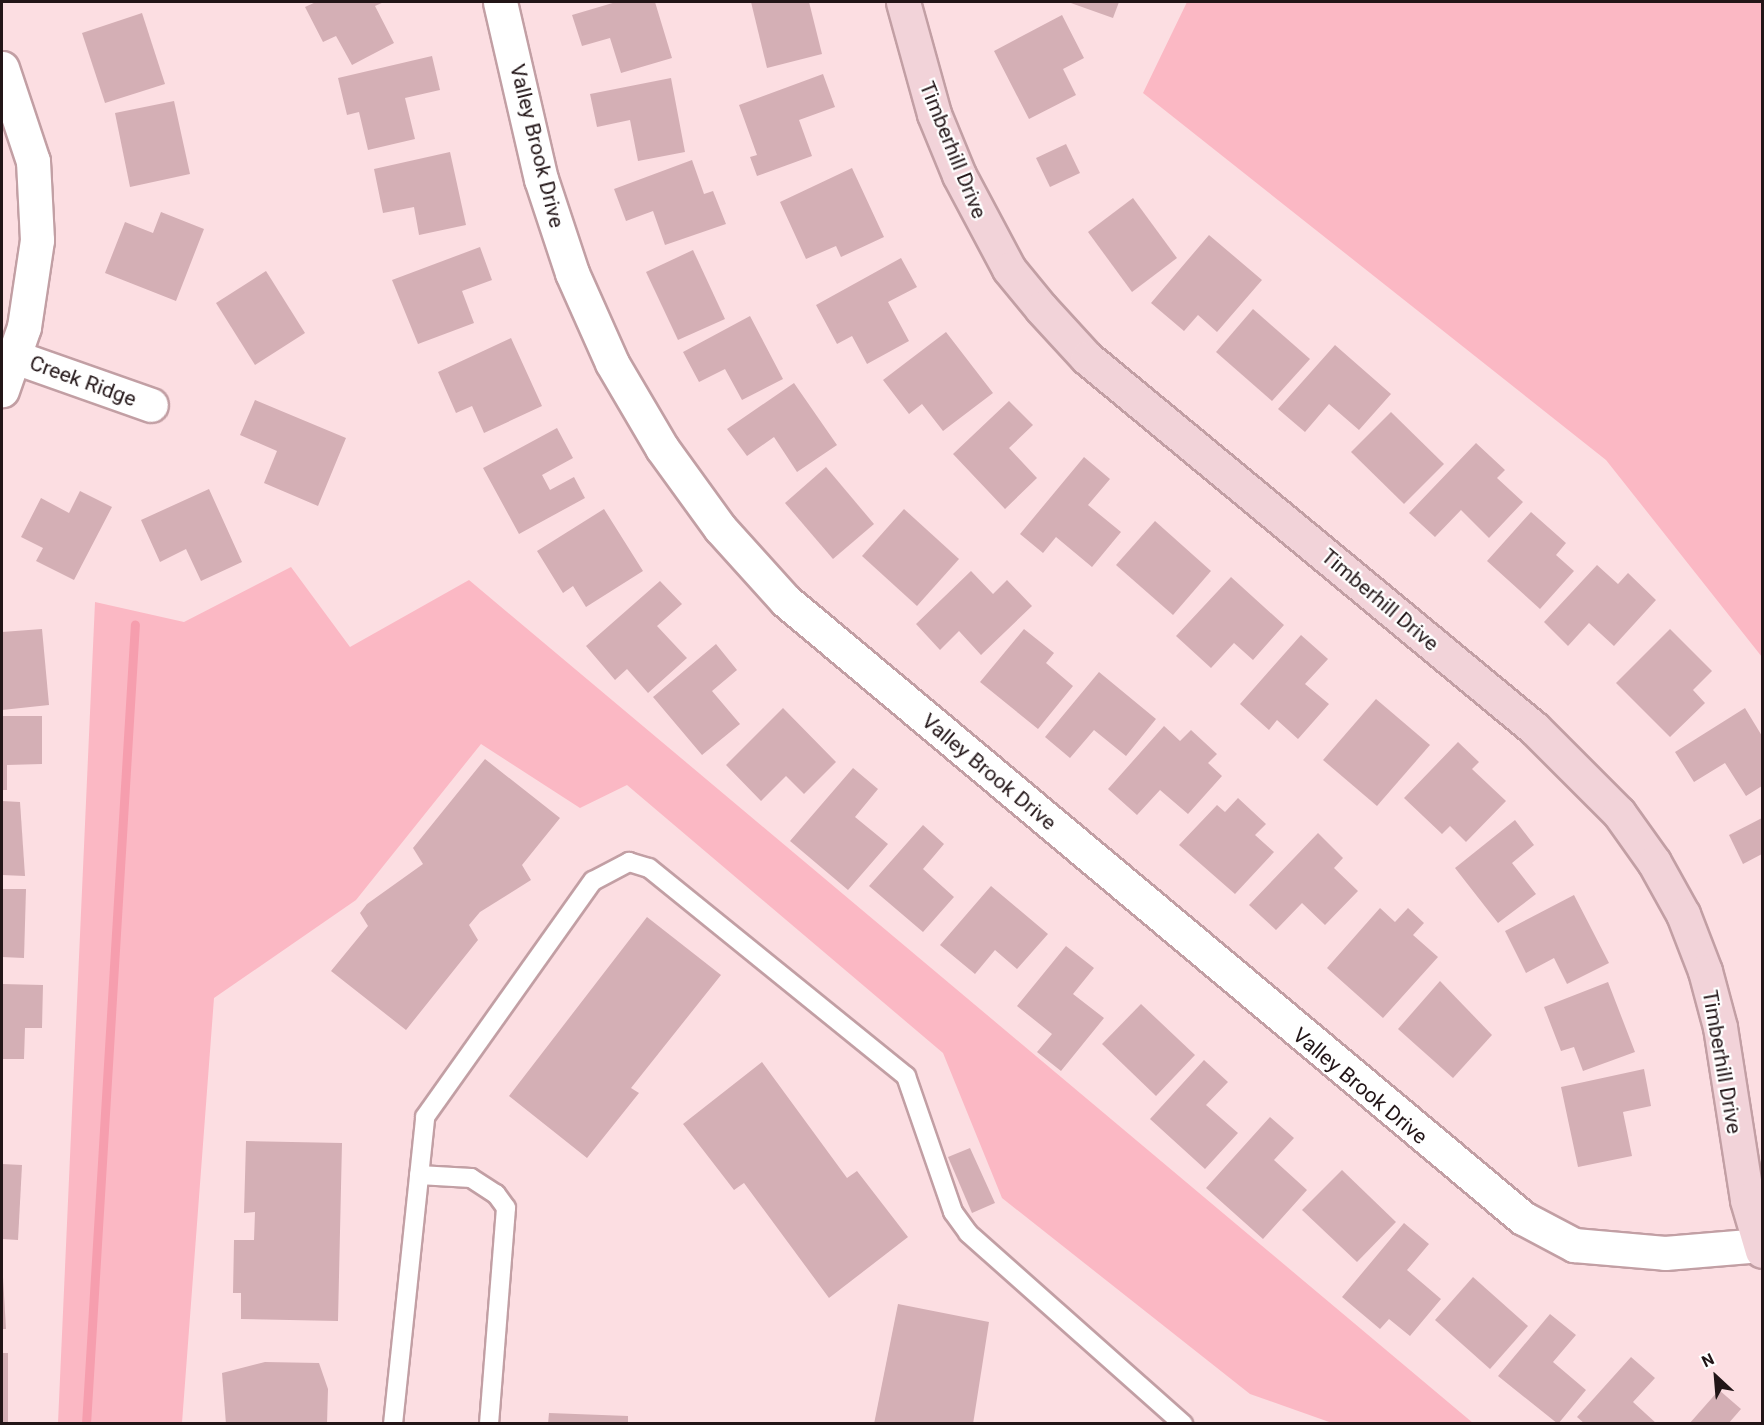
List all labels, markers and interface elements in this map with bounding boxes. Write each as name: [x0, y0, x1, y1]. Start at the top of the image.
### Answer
street label: Valley Brook Drive: [504, 62, 570, 230]
street label: Timberhill Drive: [914, 78, 992, 222]
street label: Creek Ridge: [26, 350, 140, 412]
street label: Timberhill Drive: [1316, 544, 1444, 656]
street label: Valley Brook Drive: [917, 708, 1061, 836]
street label: Timberhill Drive: [1697, 988, 1747, 1136]
street label: Valley Brook Drive: [1288, 1022, 1432, 1150]
north arrow: [1686, 1347, 1746, 1407]
text: N: [1699, 1349, 1717, 1371]

